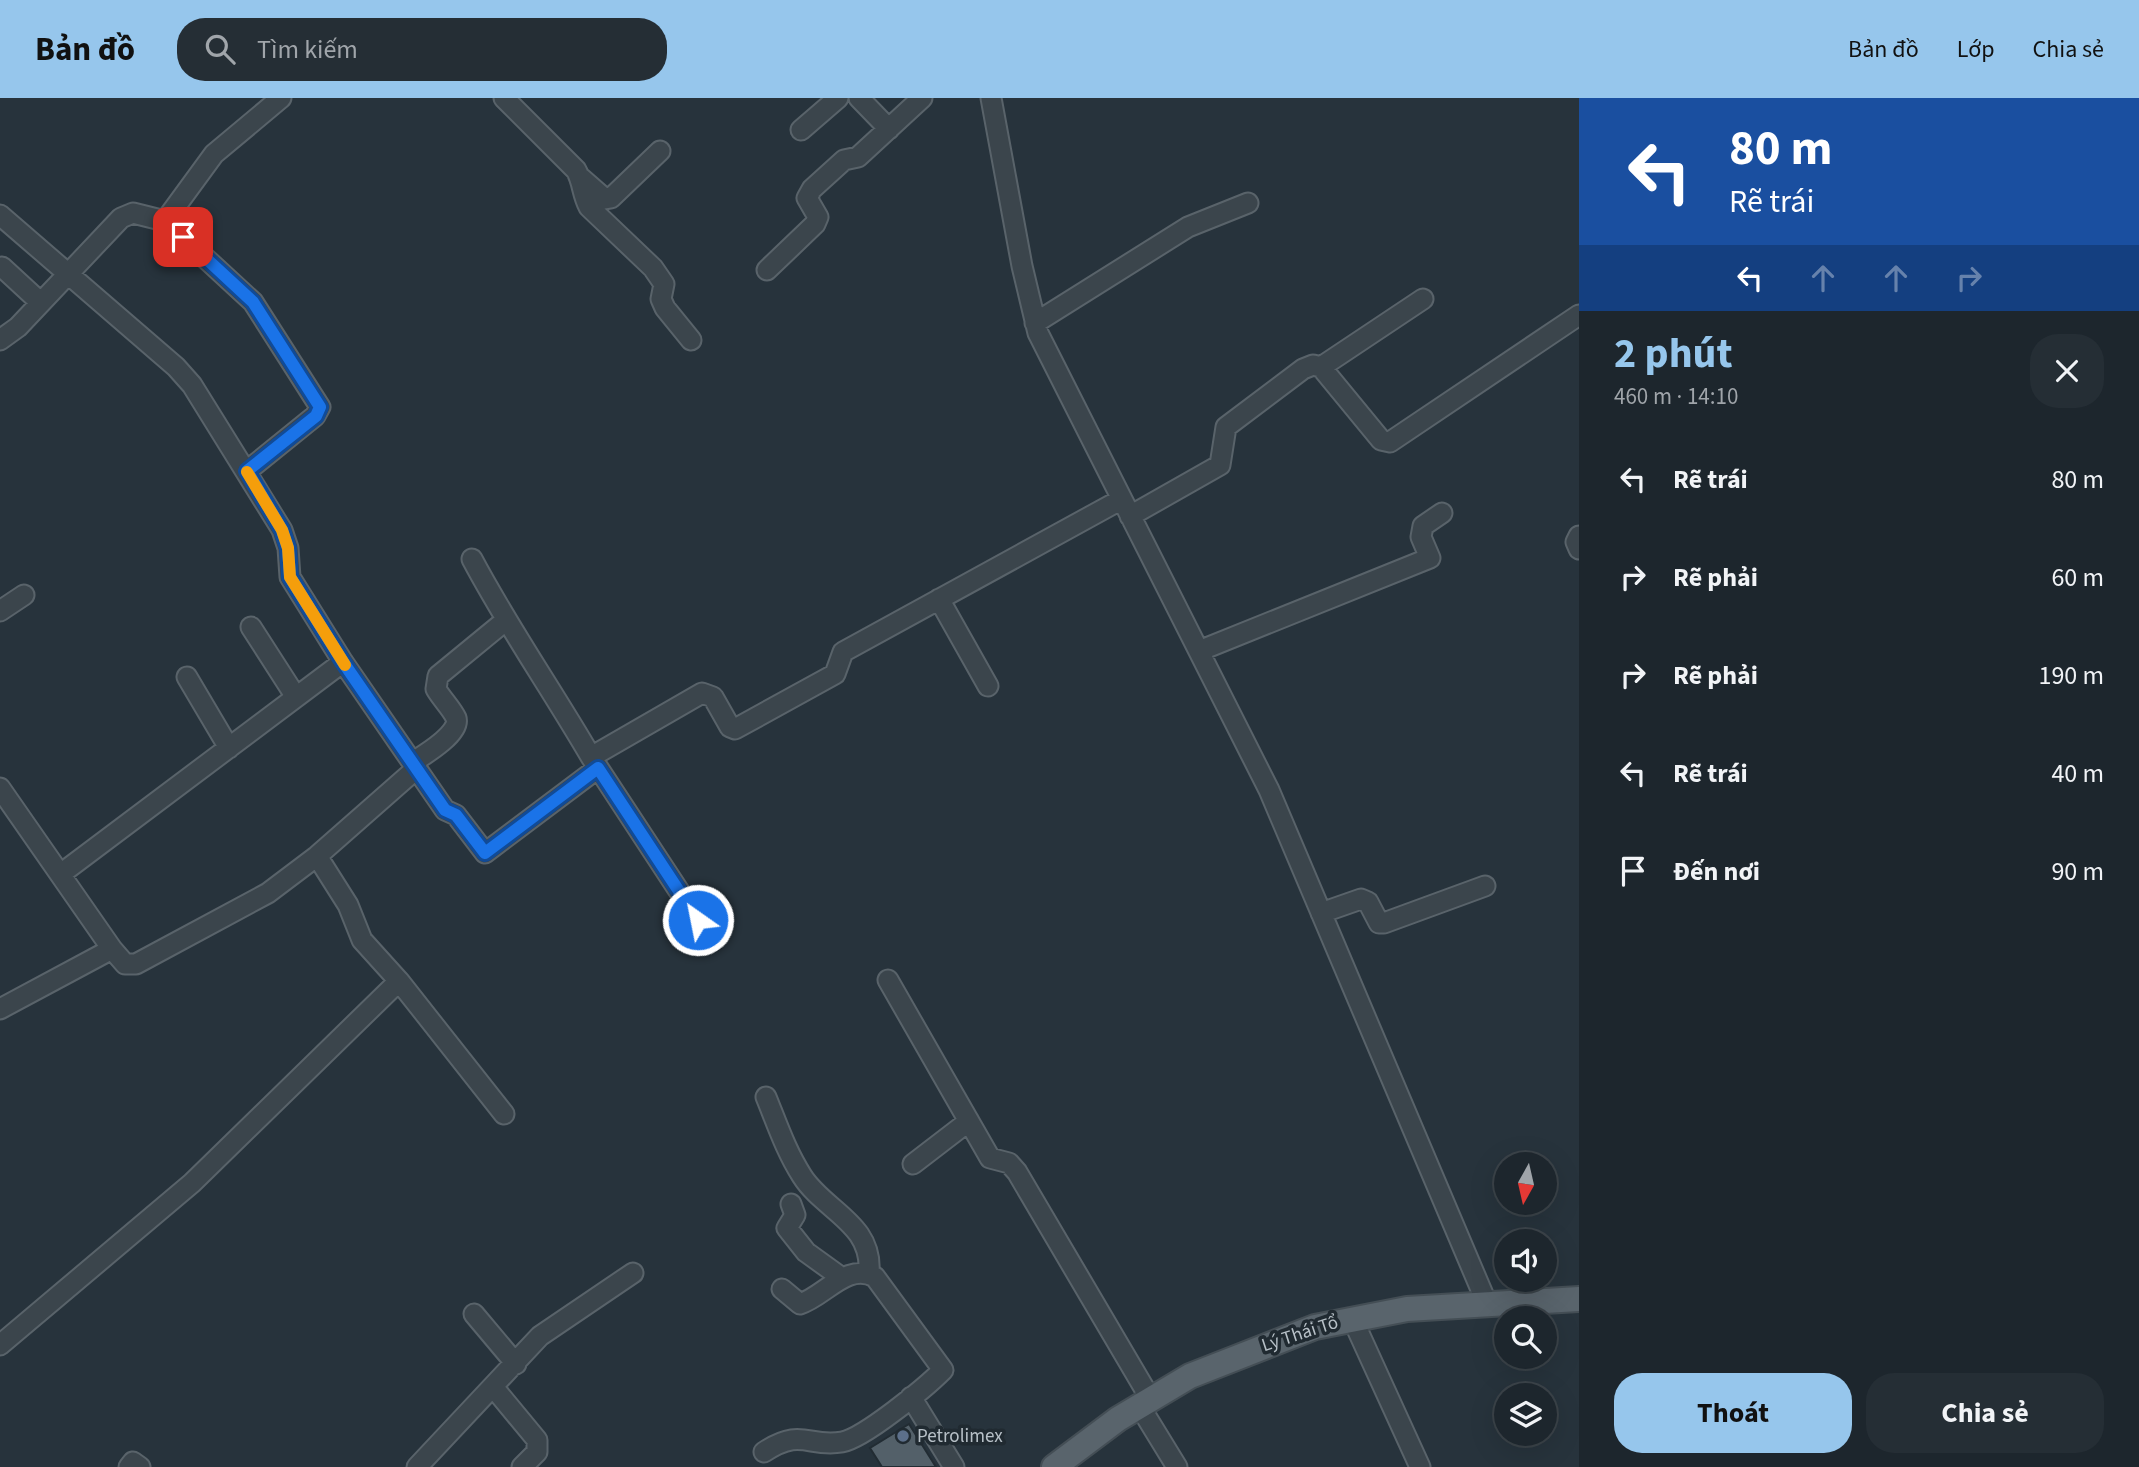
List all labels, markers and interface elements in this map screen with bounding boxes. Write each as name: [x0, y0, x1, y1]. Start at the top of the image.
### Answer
search box: [177, 18, 667, 81]
text: Bản đồ: [35, 26, 135, 73]
icon: search: [201, 30, 239, 68]
text: Tìm kiếm: [257, 31, 358, 68]
text: Bản đồ: [1848, 32, 1919, 67]
text: Lớp: [1957, 32, 1994, 67]
text: Chia sẻ: [2032, 32, 2104, 67]
text: 80 m: [1729, 114, 1833, 184]
icon: left: [1614, 126, 1705, 217]
text: Rẽ trái: [1729, 179, 1814, 225]
pin: [153, 207, 213, 267]
icon: arrive: [164, 218, 202, 256]
icon: left: [1731, 259, 1769, 297]
icon: ahead: [1804, 259, 1842, 297]
icon: ahead: [1877, 259, 1915, 297]
icon: right: [1950, 259, 1988, 297]
text: 2 phút: [1614, 324, 1733, 384]
button: close: [2030, 334, 2104, 408]
text: 460 m · 14:10: [1614, 380, 1738, 413]
icon: left: [1614, 460, 1652, 498]
text: Rẽ trái: [1673, 461, 1748, 498]
text: 80 m: [2051, 461, 2104, 498]
icon: right: [1614, 558, 1652, 596]
text: Rẽ phải: [1673, 559, 1758, 596]
text: 60 m: [2051, 559, 2104, 596]
icon: right: [1614, 656, 1652, 694]
text: Rẽ phải: [1673, 657, 1758, 694]
text: 190 m: [2038, 657, 2104, 694]
icon: left: [1614, 754, 1652, 792]
text: Rẽ trái: [1673, 755, 1748, 792]
text: 40 m: [2051, 755, 2104, 792]
icon: arrive: [1614, 852, 1652, 890]
text: Đến nơi: [1673, 853, 1760, 890]
text: 90 m: [2051, 853, 2104, 890]
position arrow: [661, 883, 735, 957]
north arrow: [1494, 1152, 1558, 1214]
map controls: [1494, 1152, 1557, 1446]
button: sound: [1494, 1229, 1557, 1292]
button: search: [1494, 1306, 1557, 1369]
street label: Lý Thái Tổ: [1258, 1309, 1342, 1359]
button: Thoát: [1614, 1373, 1852, 1453]
button: Chia sẻ: [1866, 1373, 2104, 1453]
button: layers: [1494, 1383, 1557, 1446]
place label: Petrolimex: [917, 1423, 1003, 1450]
marker: Petrolimex: [895, 1428, 911, 1444]

